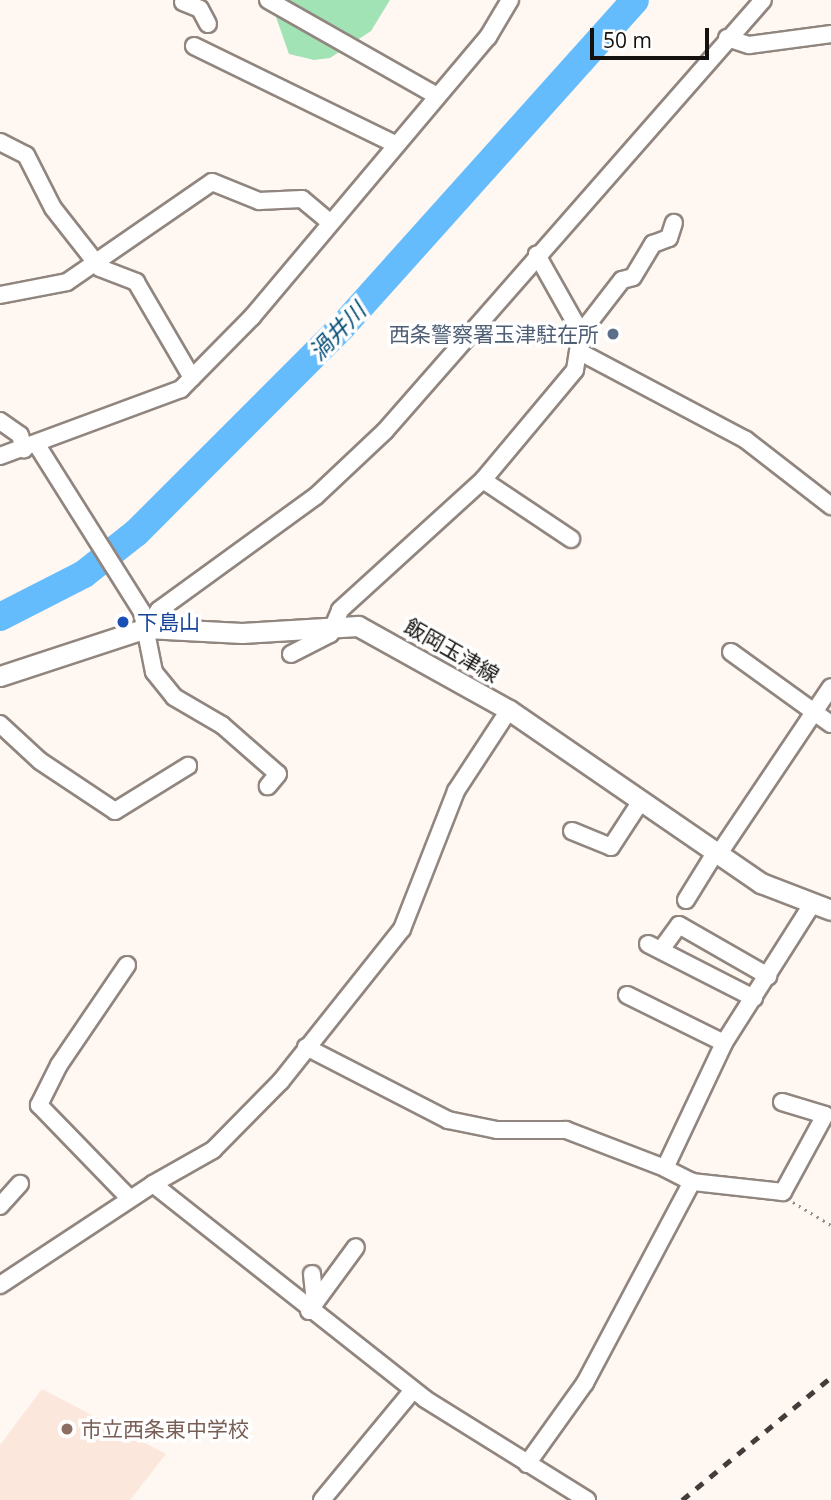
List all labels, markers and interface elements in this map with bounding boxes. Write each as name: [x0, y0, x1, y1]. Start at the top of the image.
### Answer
scale bar: [593, 14, 712, 58]
text: 50 m: [603, 26, 652, 54]
water label: 渦井川: [303, 297, 371, 365]
place label: 西条警察署玉津駐在所: [389, 321, 599, 347]
marker: 西条警察署玉津駐在所: [605, 326, 621, 342]
place label: 下島山: [137, 609, 200, 635]
street label: 飯岡玉津線: [400, 613, 504, 687]
marker: 下島山: [115, 614, 131, 630]
place label: 市立西条東中学校: [81, 1416, 249, 1442]
marker: 市立西条東中学校: [59, 1421, 75, 1437]

